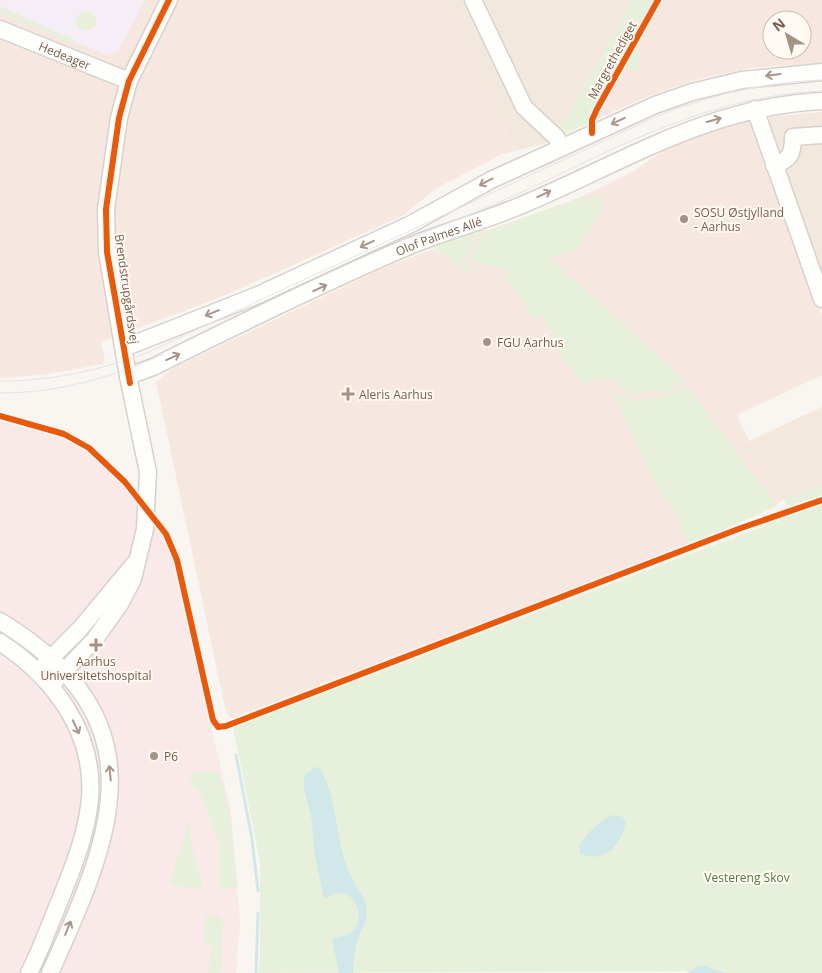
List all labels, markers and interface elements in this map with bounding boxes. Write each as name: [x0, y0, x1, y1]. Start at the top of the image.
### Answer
north arrow: [762, 10, 812, 60]
text: N: [768, 13, 789, 35]
street label: Margrethediget: [584, 18, 640, 102]
street label: Hedeager: [36, 37, 93, 73]
one-way arrow: [766, 71, 782, 81]
one-way arrow: [706, 115, 722, 125]
one-way arrow: [611, 117, 626, 126]
one-way arrow: [479, 177, 494, 187]
one-way arrow: [536, 189, 551, 199]
place label: SOSU Østjylland - Aarhus: [694, 204, 784, 235]
street label: Olof Palmes Allé: [393, 212, 484, 260]
marker: SOSU Østjylland - Aarhus: [678, 213, 690, 225]
street label: Brendstrupgårdsvej: [111, 233, 143, 345]
one-way arrow: [360, 240, 375, 250]
one-way arrow: [312, 282, 327, 292]
one-way arrow: [205, 308, 220, 318]
place label: FGU Aarhus: [497, 334, 564, 351]
marker: FGU Aarhus: [481, 336, 493, 348]
one-way arrow: [165, 352, 180, 361]
place label: Aleris Aarhus: [359, 386, 433, 403]
marker: Aleris Aarhus: [341, 387, 355, 401]
marker: Aarhus Universitetshospital: [89, 638, 103, 652]
place label: Aarhus Universitetshospital: [40, 653, 152, 684]
one-way arrow: [72, 719, 82, 734]
place label: P6: [164, 748, 178, 765]
marker: P6: [148, 750, 160, 762]
one-way arrow: [105, 765, 115, 781]
park label: Vestereng Skov: [704, 869, 790, 886]
one-way arrow: [64, 921, 74, 936]

